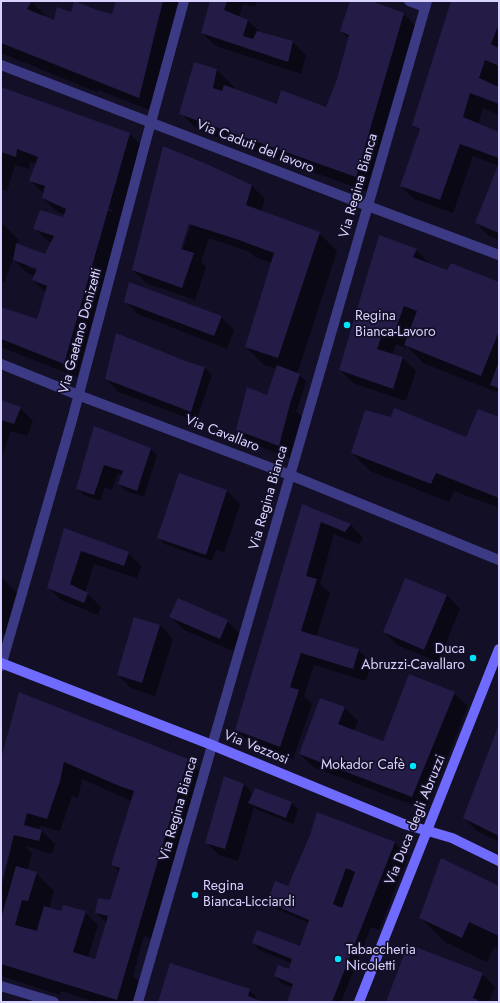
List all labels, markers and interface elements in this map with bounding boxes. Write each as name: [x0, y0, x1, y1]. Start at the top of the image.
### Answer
street label: Via Caduti del lavoro: [194, 117, 316, 177]
street label: Via Regina Bianca: [336, 132, 382, 240]
street label: Via Gaetano Donizetti: [56, 266, 106, 396]
place label: Regina Bianca-Lavoro: [355, 309, 436, 342]
marker: Regina Bianca-Lavoro: [342, 320, 352, 330]
street label: Via Cavallaro: [182, 412, 262, 456]
street label: Via Regina Bianca: [246, 444, 292, 552]
place label: Duca Abruzzi-Cavallaro: [361, 642, 465, 674]
marker: Duca Abruzzi-Cavallaro: [468, 653, 478, 663]
street label: Via Vezzosi: [221, 727, 291, 769]
street label: Via Duca degli Abruzzi: [382, 752, 450, 888]
street label: Via Regina Bianca: [156, 755, 202, 863]
place label: Mokador Cafè: [321, 758, 405, 774]
marker: Mokador Cafè: [408, 761, 418, 771]
place label: Regina Bianca-Licciardi: [203, 879, 295, 912]
marker: Regina Bianca-Licciardi: [190, 890, 200, 900]
place label: Tabaccheria Nicoletti: [346, 943, 416, 976]
marker: Tabaccheria Nicoletti: [333, 954, 343, 964]

